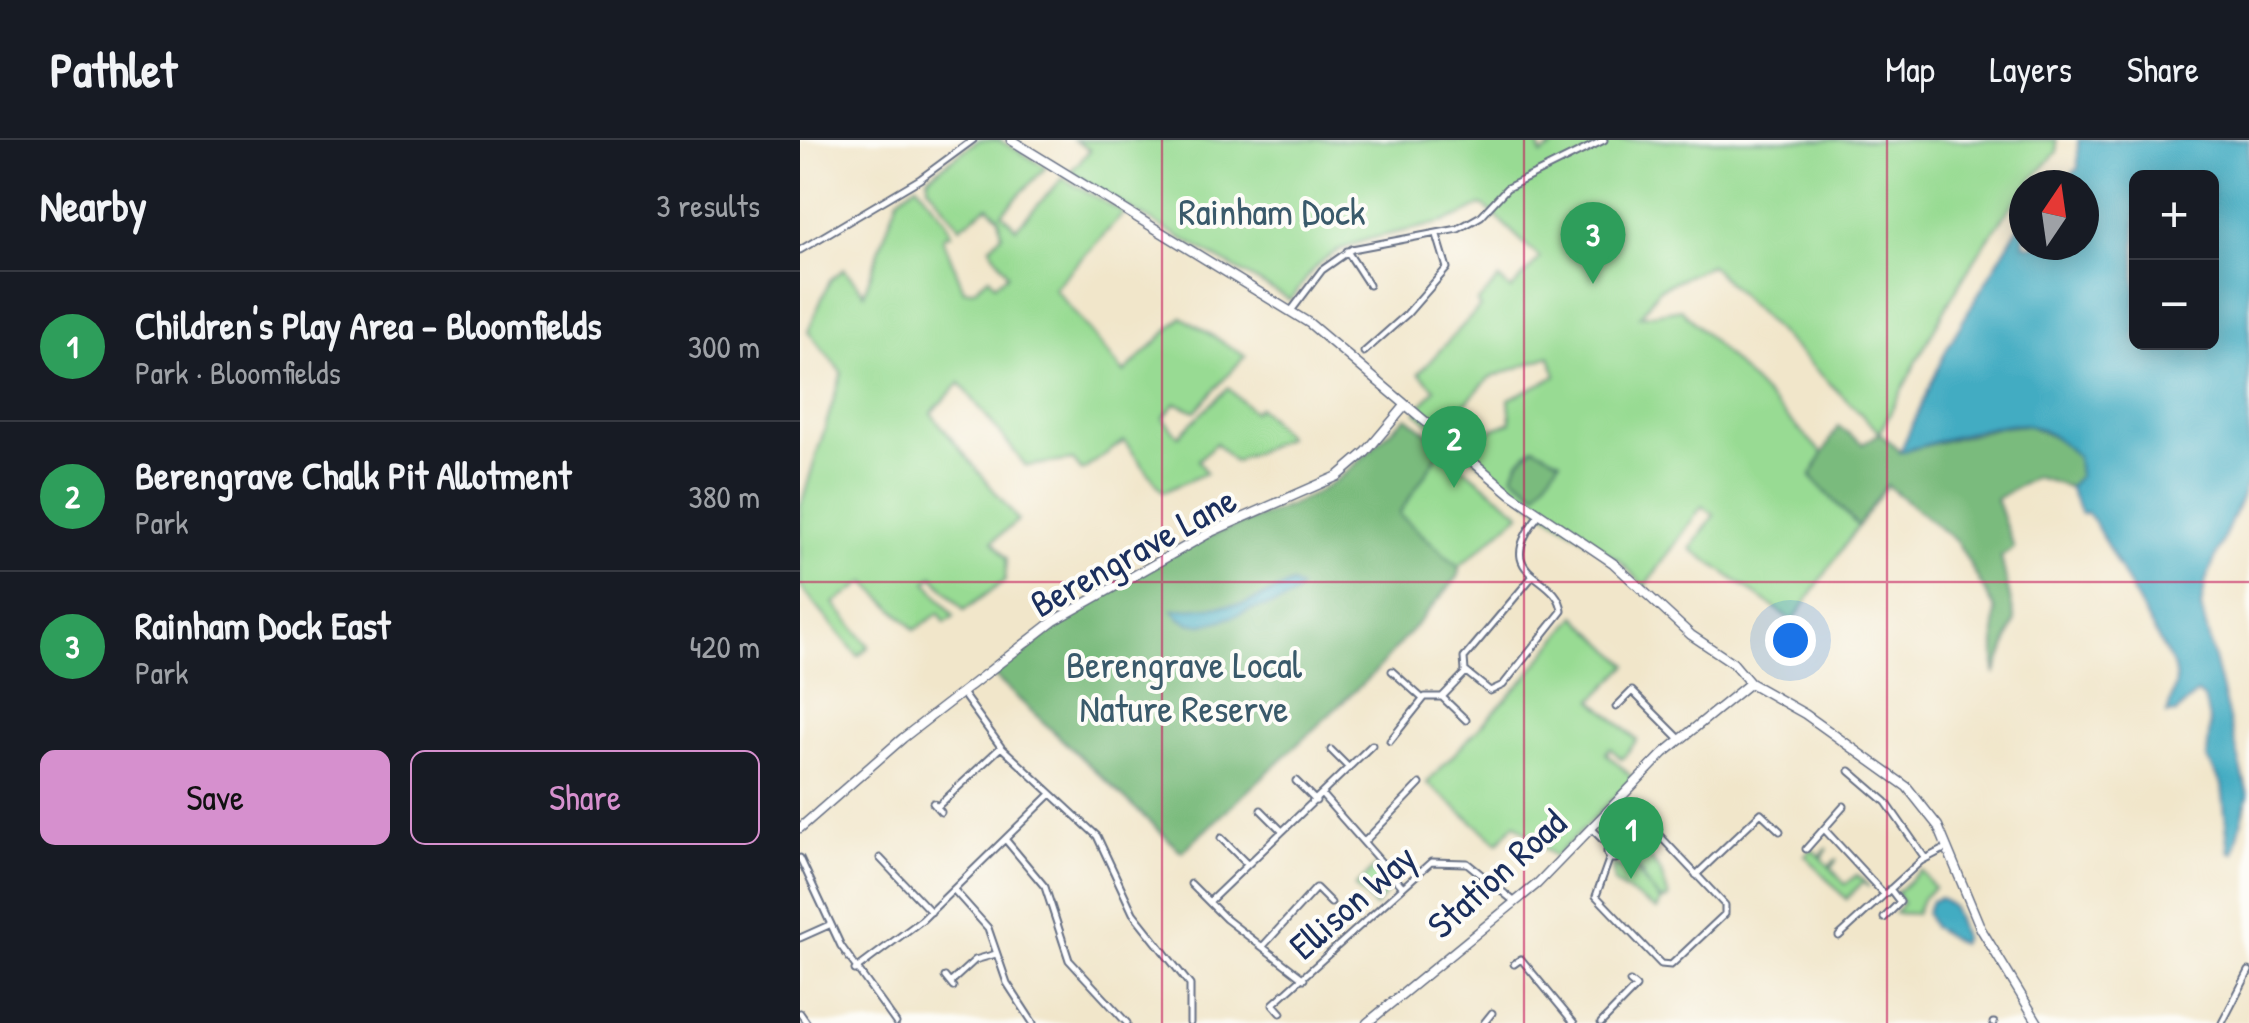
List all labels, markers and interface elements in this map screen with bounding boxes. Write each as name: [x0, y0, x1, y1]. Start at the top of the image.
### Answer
text: Pathlet: [50, 37, 177, 102]
text: Map: [1885, 46, 1935, 93]
text: Layers: [1990, 46, 2072, 93]
text: Share: [2127, 46, 2199, 93]
north arrow: [2009, 170, 2099, 260]
map controls: [2129, 170, 2219, 350]
button: +: [2129, 170, 2219, 260]
text: Nearby: [40, 177, 147, 234]
text: 3 results: [656, 184, 760, 227]
park label: Rainham Dock: [1178, 185, 1366, 237]
pin: 3: [1560, 202, 1626, 284]
button: −: [2129, 260, 2219, 350]
text: Children's Play Area - Bloomfields: [135, 299, 602, 351]
text: 1: [67, 325, 78, 368]
text: 300 m: [688, 325, 760, 368]
text: Park · Bloomfields: [135, 351, 341, 394]
pin: 2: [1422, 406, 1486, 488]
text: Berengrave Chalk Pit Allotment: [135, 449, 571, 501]
street label: Berengrave Lane: [1021, 473, 1245, 629]
text: 2: [65, 475, 80, 518]
text: 380 m: [688, 475, 760, 518]
text: Park: [135, 501, 189, 544]
text: Rainham Dock East: [135, 599, 390, 651]
your location: [1765, 615, 1816, 666]
text: 3: [65, 625, 80, 668]
text: 420 m: [690, 625, 760, 668]
park label: Berengrave Local Nature Reserve: [1066, 638, 1303, 734]
text: Park: [135, 651, 189, 694]
button: Save: [40, 750, 390, 845]
button: Share: [410, 750, 760, 845]
pin: 1: [1598, 796, 1664, 879]
street label: Station Road: [1415, 797, 1577, 949]
street label: Ellison Way: [1278, 832, 1426, 970]

